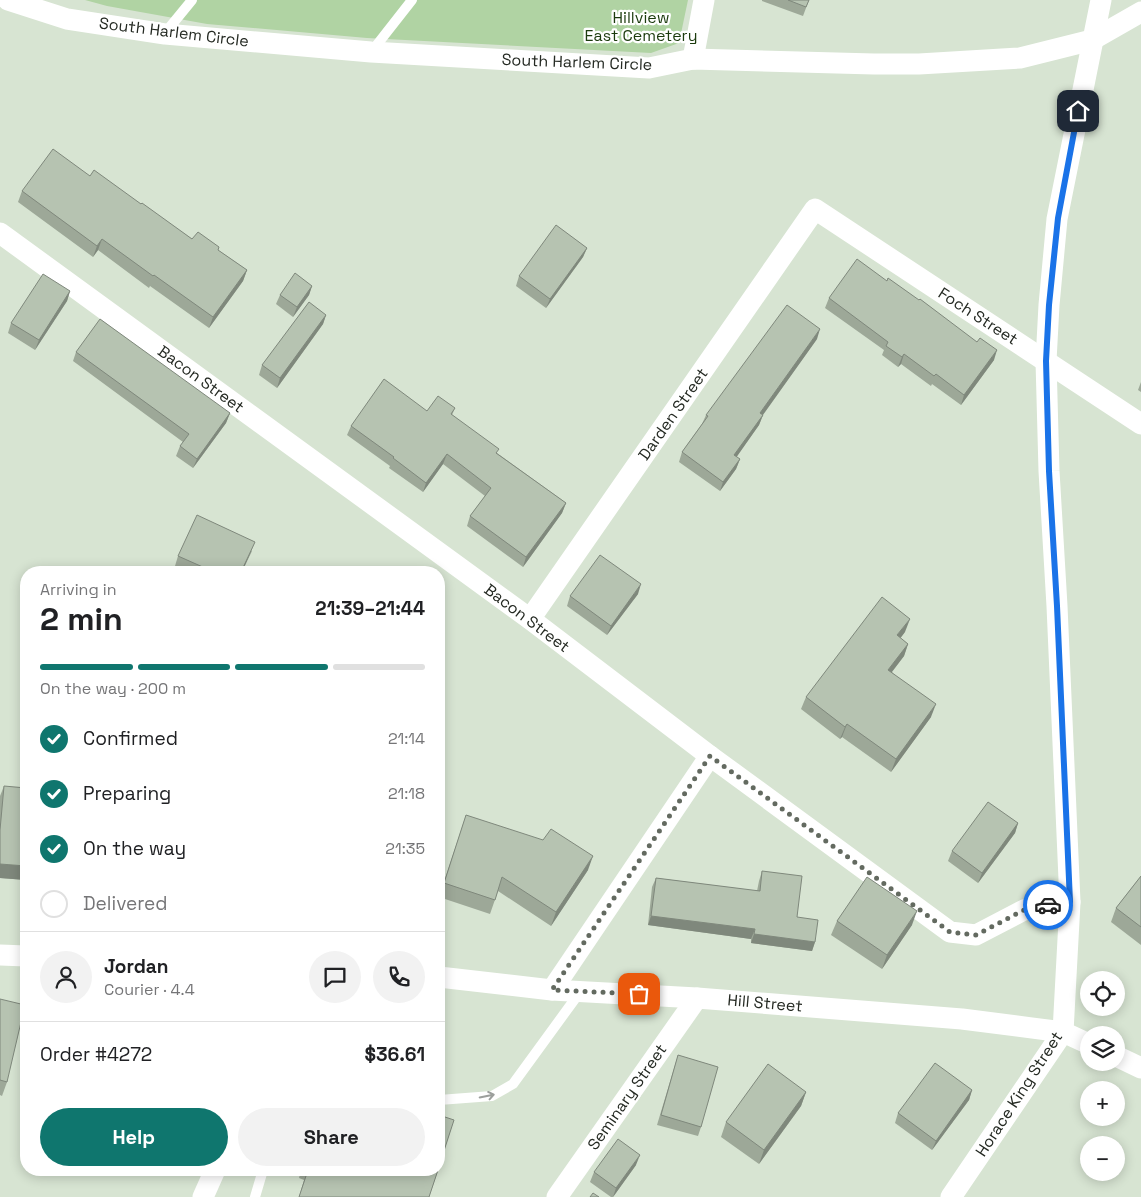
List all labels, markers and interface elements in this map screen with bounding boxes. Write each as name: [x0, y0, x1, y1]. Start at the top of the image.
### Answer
park label: Hillview East Cemetery: [585, 7, 697, 46]
street label: South Harlem Circle: [98, 12, 250, 52]
street label: South Harlem Circle: [501, 49, 653, 75]
pin: [1057, 90, 1099, 132]
icon: home: [1064, 97, 1092, 125]
street label: Foch Street: [934, 282, 1022, 350]
street label: Bacon Street: [154, 341, 248, 417]
street label: Darden Street: [633, 364, 713, 464]
text: Arriving in: [40, 579, 117, 600]
street label: Bacon Street: [480, 579, 574, 657]
text: 21:39–21:44: [315, 596, 425, 621]
text: 2 min: [40, 599, 123, 639]
text: On the way · 200 m: [40, 678, 186, 699]
icon: check: [40, 725, 68, 753]
text: Confirmed: [83, 726, 178, 751]
text: 21:14: [388, 728, 425, 749]
icon: check: [40, 780, 68, 808]
text: Preparing: [83, 781, 171, 806]
text: 21:18: [388, 783, 425, 804]
icon: check: [40, 835, 68, 863]
text: On the way: [83, 836, 186, 861]
text: 21:35: [385, 838, 425, 859]
courier: [1023, 880, 1073, 930]
text: Delivered: [83, 891, 168, 916]
icon: car: [1034, 891, 1062, 919]
button: person: [40, 951, 92, 1003]
button: chat: [309, 951, 361, 1003]
button: phone: [373, 951, 425, 1003]
text: Jordan: [104, 954, 169, 979]
map controls: [1080, 971, 1125, 1181]
button: locate: [1080, 971, 1125, 1016]
pin: [618, 973, 660, 1015]
text: Courier · 4.4: [104, 979, 195, 1000]
icon: bag: [625, 980, 653, 1008]
street label: Hill Street: [727, 989, 803, 1017]
button: layers: [1080, 1026, 1125, 1071]
street label: Horace King Street: [971, 1027, 1067, 1161]
street label: Seminary Street: [583, 1040, 671, 1154]
text: Order #4272: [40, 1042, 152, 1067]
text: $36.61: [365, 1042, 425, 1067]
button: +: [1080, 1081, 1125, 1126]
one-way arrow: [479, 1090, 495, 1100]
button: Help: [40, 1108, 228, 1166]
button: Share: [238, 1108, 425, 1166]
button: −: [1080, 1136, 1125, 1181]

